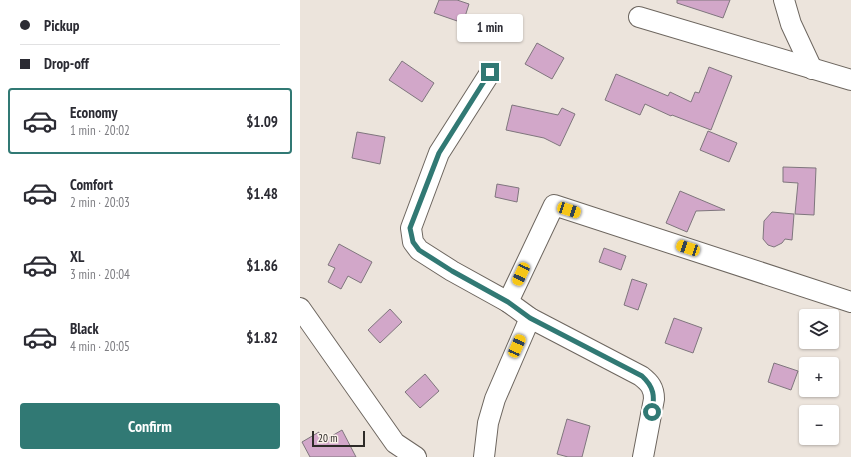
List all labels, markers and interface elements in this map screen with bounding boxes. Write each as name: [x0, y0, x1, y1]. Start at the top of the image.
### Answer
callout: 1 min: [457, 14, 523, 42]
text: Pickup: [44, 16, 79, 35]
text: 1 min: [477, 19, 503, 36]
text: Drop-off: [44, 54, 89, 73]
route end: [481, 63, 499, 81]
icon: car: [22, 103, 58, 139]
text: Economy: [70, 103, 118, 122]
text: $1.09: [246, 112, 278, 131]
text: 1 min · 20:02: [70, 122, 130, 139]
icon: car: [22, 175, 58, 211]
text: Comfort: [70, 175, 113, 194]
text: $1.48: [246, 184, 278, 203]
text: 2 min · 20:03: [70, 194, 130, 211]
car: [556, 201, 582, 219]
car: [675, 239, 701, 257]
icon: car: [22, 247, 58, 283]
text: XL: [70, 247, 84, 266]
text: $1.86: [246, 256, 278, 275]
car: [510, 261, 532, 287]
text: 3 min · 20:04: [70, 266, 130, 283]
map controls: [799, 309, 839, 445]
button: layers: [799, 309, 839, 349]
icon: car: [22, 319, 58, 355]
text: Black: [70, 319, 99, 338]
text: $1.82: [246, 328, 278, 347]
car: [507, 333, 527, 359]
text: 4 min · 20:05: [70, 338, 130, 355]
button: +: [799, 357, 839, 397]
button: Confirm: [20, 403, 280, 449]
route start: [643, 403, 661, 421]
button: −: [799, 405, 839, 445]
scale bar: [312, 429, 365, 448]
text: 20 m: [318, 431, 337, 445]

